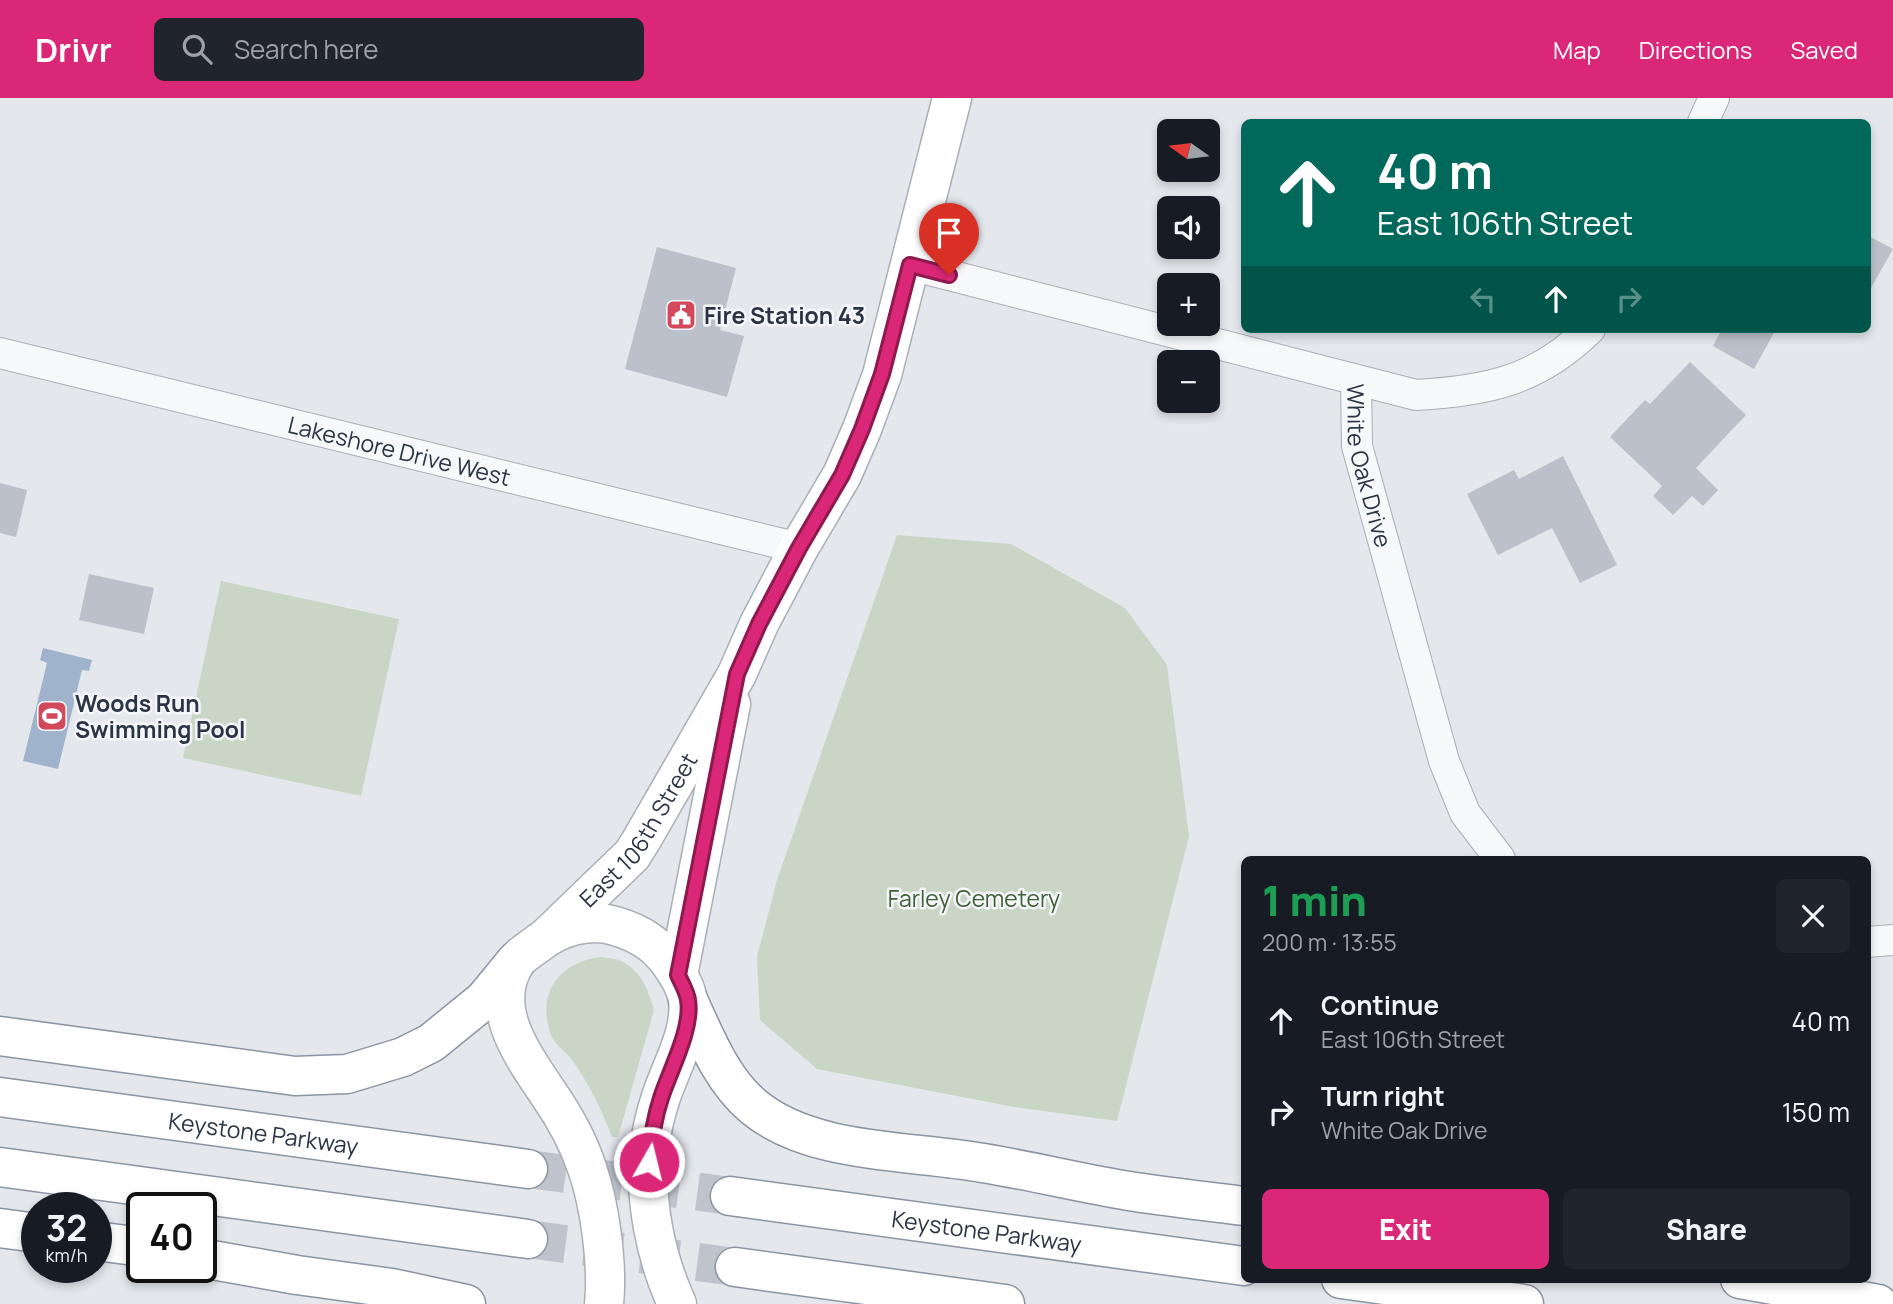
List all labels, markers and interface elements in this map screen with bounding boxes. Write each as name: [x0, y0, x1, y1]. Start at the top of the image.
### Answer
search box: [154, 18, 644, 81]
text: Drivr: [35, 27, 112, 72]
icon: search: [178, 30, 216, 68]
text: Search here: [234, 31, 378, 67]
text: Map: [1553, 33, 1601, 66]
text: Directions: [1639, 33, 1752, 66]
text: Saved: [1790, 33, 1858, 66]
north arrow: [1157, 119, 1220, 182]
map controls: [1157, 119, 1220, 413]
text: 40 m: [1377, 137, 1493, 204]
icon: ahead: [1262, 147, 1353, 238]
button: sound: [1157, 196, 1220, 259]
text: East 106th Street: [1377, 201, 1633, 245]
pin: [919, 203, 979, 275]
icon: arrive: [930, 214, 968, 252]
button: +: [1157, 273, 1220, 336]
icon: left: [1464, 280, 1502, 318]
icon: ahead: [1537, 280, 1575, 318]
icon: right: [1610, 280, 1648, 318]
public building icon: Fire Station 43: [664, 298, 698, 332]
place label: Fire Station 43: [704, 299, 865, 331]
button: −: [1157, 350, 1220, 413]
street label: White Oak Drive: [1340, 383, 1400, 551]
street label: Lakeshore Drive West: [285, 408, 514, 493]
place label: Woods Run Swimming Pool: [75, 687, 245, 745]
sports icon: Woods Run Swimming Pool: [35, 699, 69, 733]
street label: East 106th Street: [572, 747, 704, 914]
text: 1 min: [1262, 871, 1367, 929]
button: close: [1776, 879, 1850, 953]
park label: Farley Cemetery: [888, 882, 1060, 914]
text: 200 m · 13:55: [1262, 926, 1397, 958]
text: Continue: [1321, 987, 1439, 1023]
icon: ahead: [1262, 1002, 1300, 1040]
text: 40 m: [1792, 1003, 1850, 1039]
text: East 106th Street: [1321, 1023, 1505, 1055]
text: Turn right: [1321, 1078, 1445, 1114]
icon: right: [1262, 1093, 1300, 1131]
text: 150 m: [1782, 1094, 1850, 1130]
street label: Keystone Parkway: [167, 1104, 360, 1162]
text: White Oak Drive: [1321, 1114, 1488, 1146]
position arrow: [612, 1125, 686, 1199]
button: Exit: [1262, 1189, 1549, 1269]
button: Share: [1563, 1189, 1850, 1269]
speed limit sign: 40: [126, 1192, 217, 1283]
street label: Keystone Parkway: [890, 1202, 1084, 1260]
text: 32: [46, 1204, 87, 1252]
text: km/h: [46, 1243, 87, 1267]

